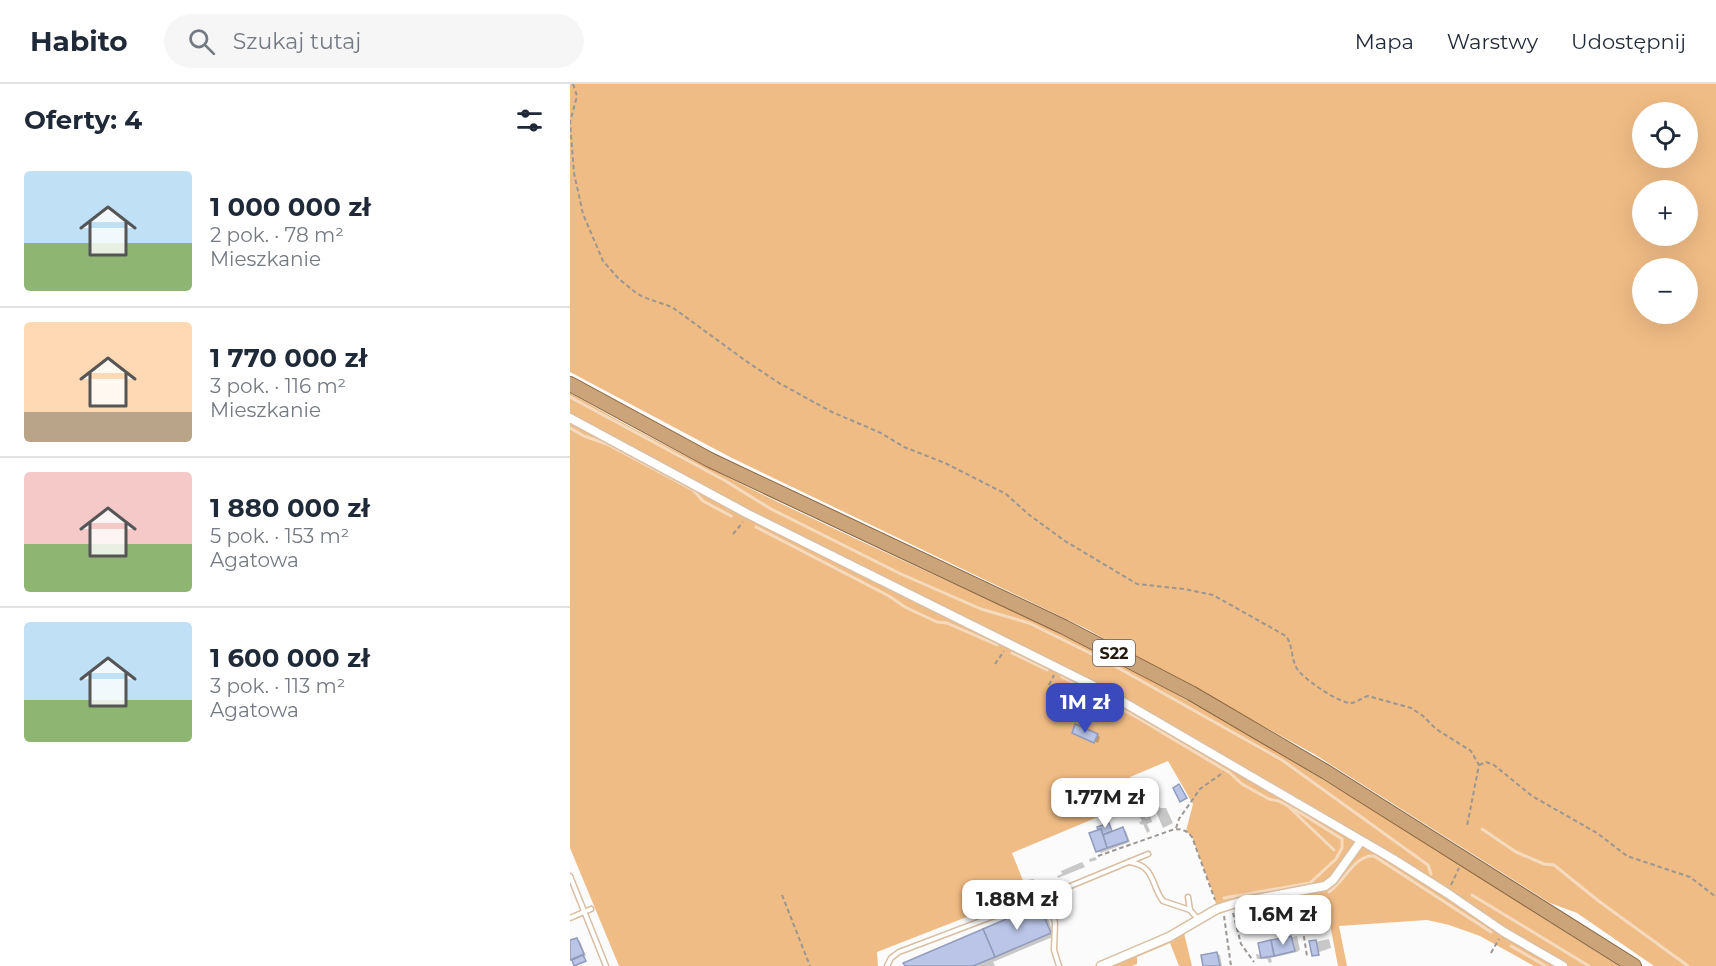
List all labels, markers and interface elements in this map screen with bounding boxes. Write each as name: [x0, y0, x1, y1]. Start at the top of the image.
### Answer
search box: [164, 14, 584, 68]
text: Habito: [30, 24, 128, 58]
icon: search: [185, 25, 218, 58]
text: Szukaj tutaj: [233, 28, 361, 55]
text: Mapa: [1355, 29, 1414, 54]
text: Warstwy: [1447, 29, 1538, 54]
text: Udostępnij: [1571, 29, 1686, 54]
map controls: [1632, 102, 1698, 324]
button: locate: [1632, 102, 1698, 168]
text: Oferty: 4: [24, 104, 142, 136]
icon: filters: [513, 104, 546, 137]
button: +: [1632, 180, 1698, 246]
text: 1 000 000 zł: [210, 191, 371, 223]
icon: home: [72, 195, 144, 267]
text: 2 pok. · 78 m²: [210, 223, 344, 247]
text: Mieszkanie: [210, 247, 321, 271]
button: −: [1632, 258, 1698, 324]
text: 1 770 000 zł: [210, 342, 367, 374]
icon: home: [72, 346, 144, 418]
text: 3 pok. · 116 m²: [210, 374, 346, 398]
text: Mieszkanie: [210, 398, 321, 422]
text: 1 880 000 zł: [210, 492, 370, 524]
icon: home: [72, 496, 144, 568]
text: 5 pok. · 153 m²: [210, 524, 349, 548]
text: Agatowa: [210, 548, 299, 572]
road number: S22: [1093, 640, 1135, 666]
text: 1 600 000 zł: [210, 642, 370, 674]
icon: home: [72, 646, 144, 718]
text: 3 pok. · 113 m²: [210, 674, 345, 698]
pin: 1M zł: [1043, 683, 1127, 734]
text: 1M zł: [1060, 690, 1110, 714]
text: Agatowa: [210, 698, 299, 722]
pin: 1.77M zł: [1043, 778, 1167, 829]
text: 1.77M zł: [1065, 785, 1145, 809]
pin: 1.88M zł: [955, 880, 1079, 931]
text: 1.88M zł: [976, 887, 1058, 911]
pin: 1.6M zł: [1228, 895, 1338, 946]
text: 1.6M zł: [1249, 902, 1317, 926]

